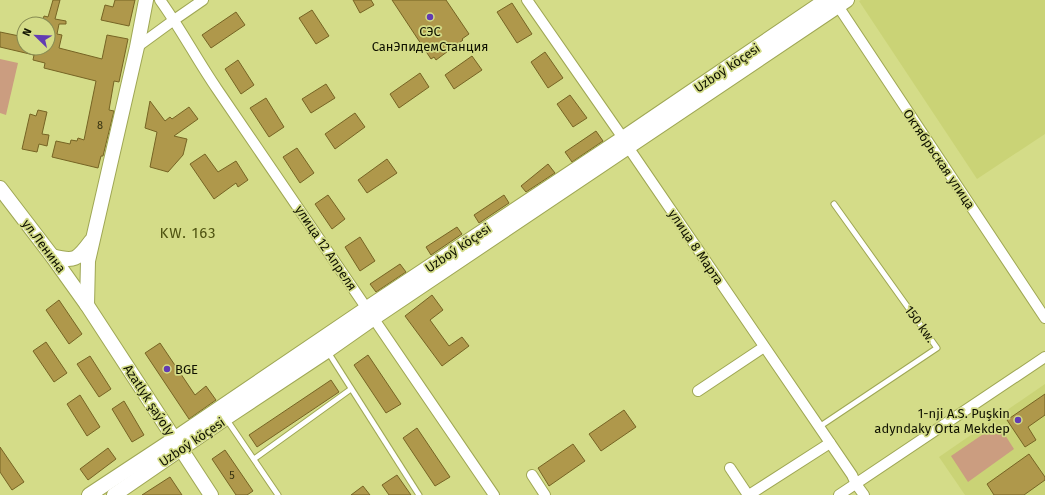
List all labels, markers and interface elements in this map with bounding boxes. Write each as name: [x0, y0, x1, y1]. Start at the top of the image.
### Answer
marker: СЭС СанЭпидемСтанция: [425, 12, 435, 22]
north arrow: [16, 16, 56, 56]
place label: СЭС СанЭпидемСтанция: [372, 24, 488, 54]
text: N: [20, 26, 35, 38]
street label: Uzboý köçesi: [691, 40, 763, 96]
street label: Октябрьская улица: [900, 106, 978, 212]
house number: 8: [97, 119, 103, 132]
street label: улица 12 Апреля: [292, 203, 360, 293]
street label: улица 8 Марта: [665, 207, 727, 287]
street label: ул.Ленина: [19, 216, 69, 276]
street label: Uzboý köçesi: [422, 220, 494, 276]
district label: KW. 163: [159, 224, 217, 242]
street label: 150 kw.: [902, 303, 938, 345]
street label: Azatlyk şaýoly: [120, 362, 178, 439]
place label: BGE: [175, 362, 198, 377]
marker: BGE: [162, 364, 172, 374]
place label: 1-nji A.S. Puşkin adyndaky Orta Mekdep: [874, 406, 1010, 436]
street label: Uzboý köçesi: [156, 414, 228, 470]
marker: 1-nji A.S. Puşkin adyndaky Orta Mekdep: [1013, 415, 1023, 425]
house number: 5: [229, 469, 235, 482]

